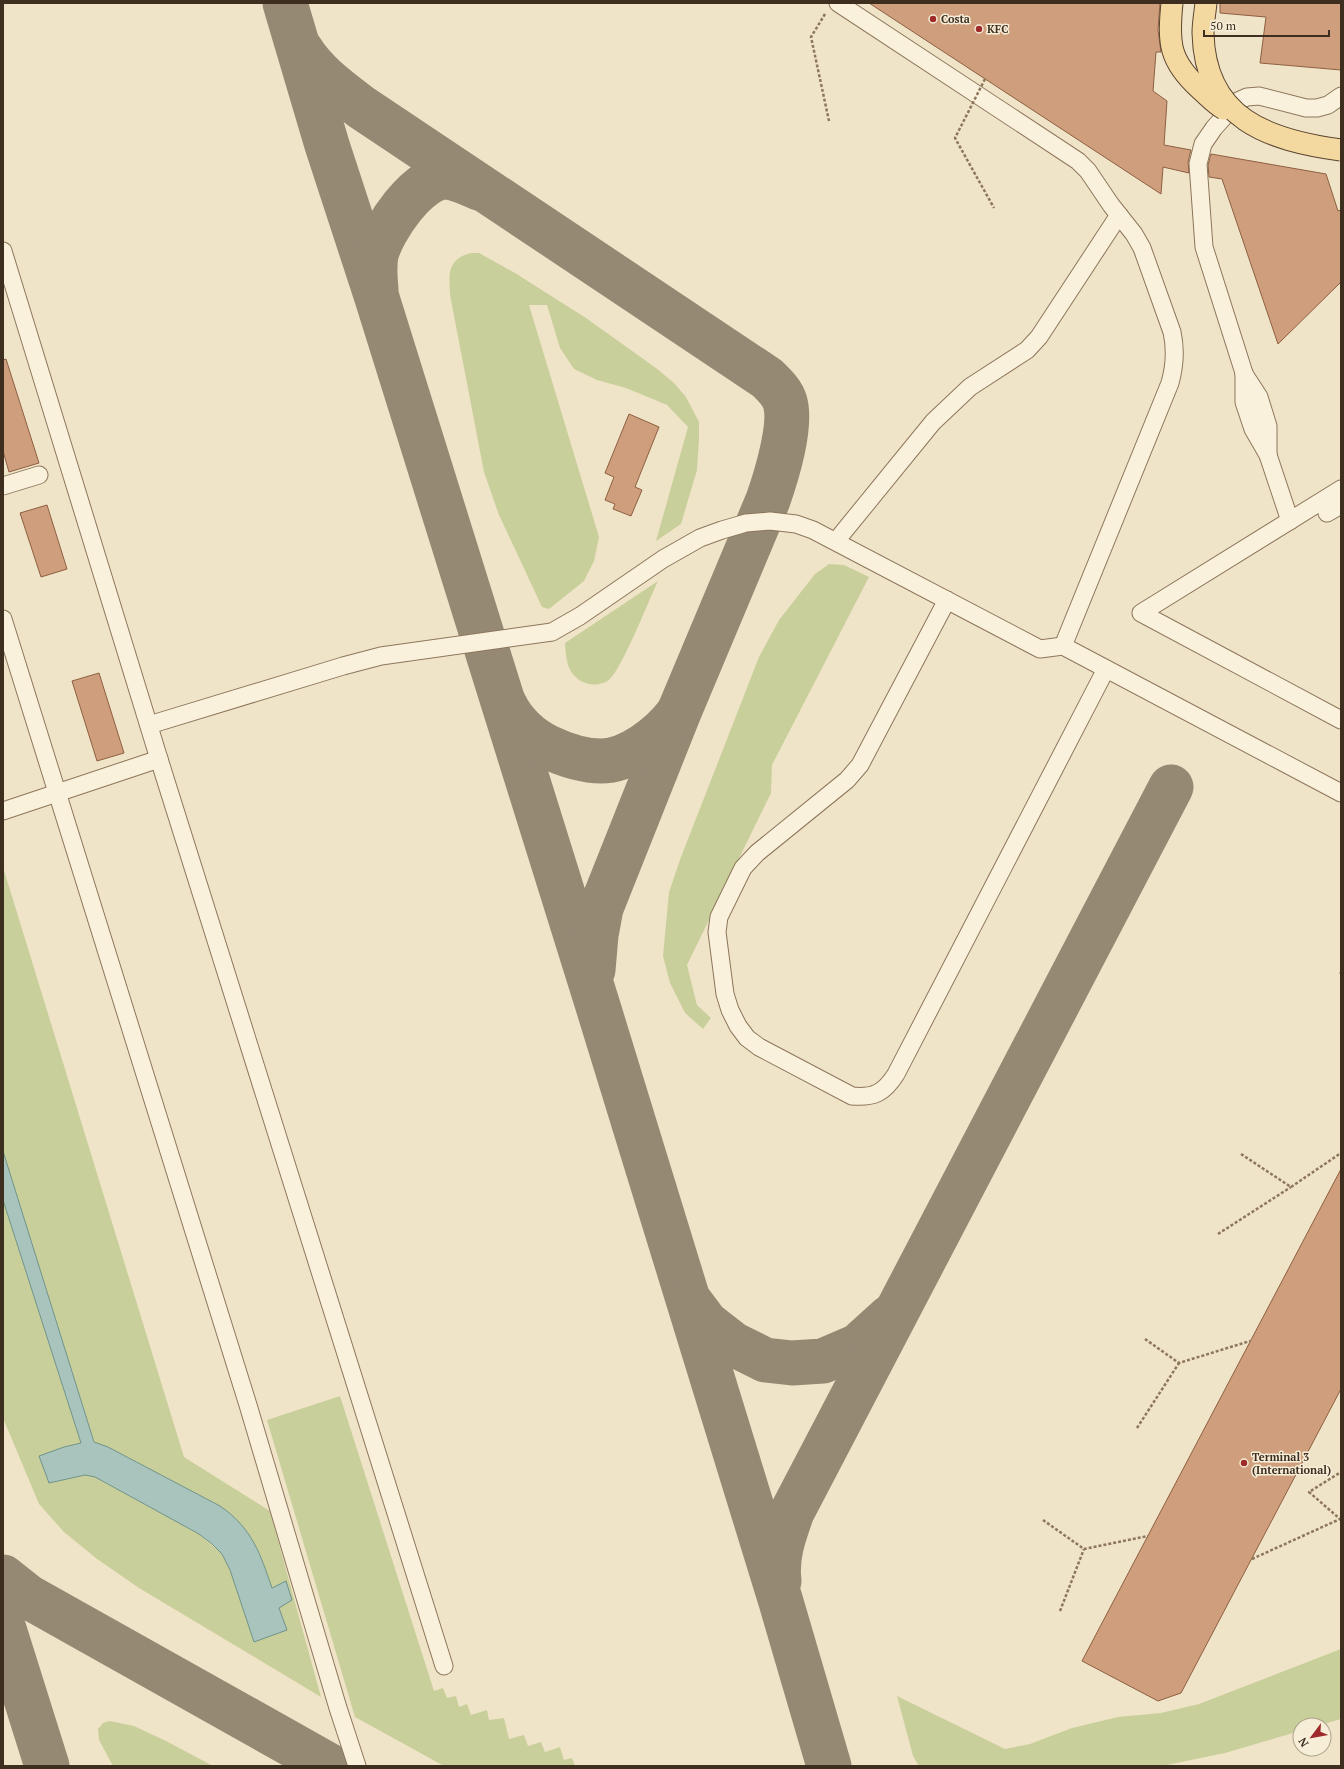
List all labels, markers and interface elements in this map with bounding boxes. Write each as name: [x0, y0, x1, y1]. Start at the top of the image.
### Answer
place label: Costa: [941, 12, 970, 26]
scale bar: [1204, 12, 1329, 38]
marker: Costa: [928, 14, 938, 24]
text: 50 m: [1210, 18, 1237, 33]
place label: KFC: [987, 22, 1008, 36]
marker: KFC: [974, 24, 984, 34]
place label: Terminal 3 (International): [1252, 1450, 1331, 1477]
marker: Terminal 3 (International): [1239, 1458, 1249, 1468]
north arrow: [1292, 1717, 1332, 1757]
text: N: [1295, 1734, 1312, 1750]

